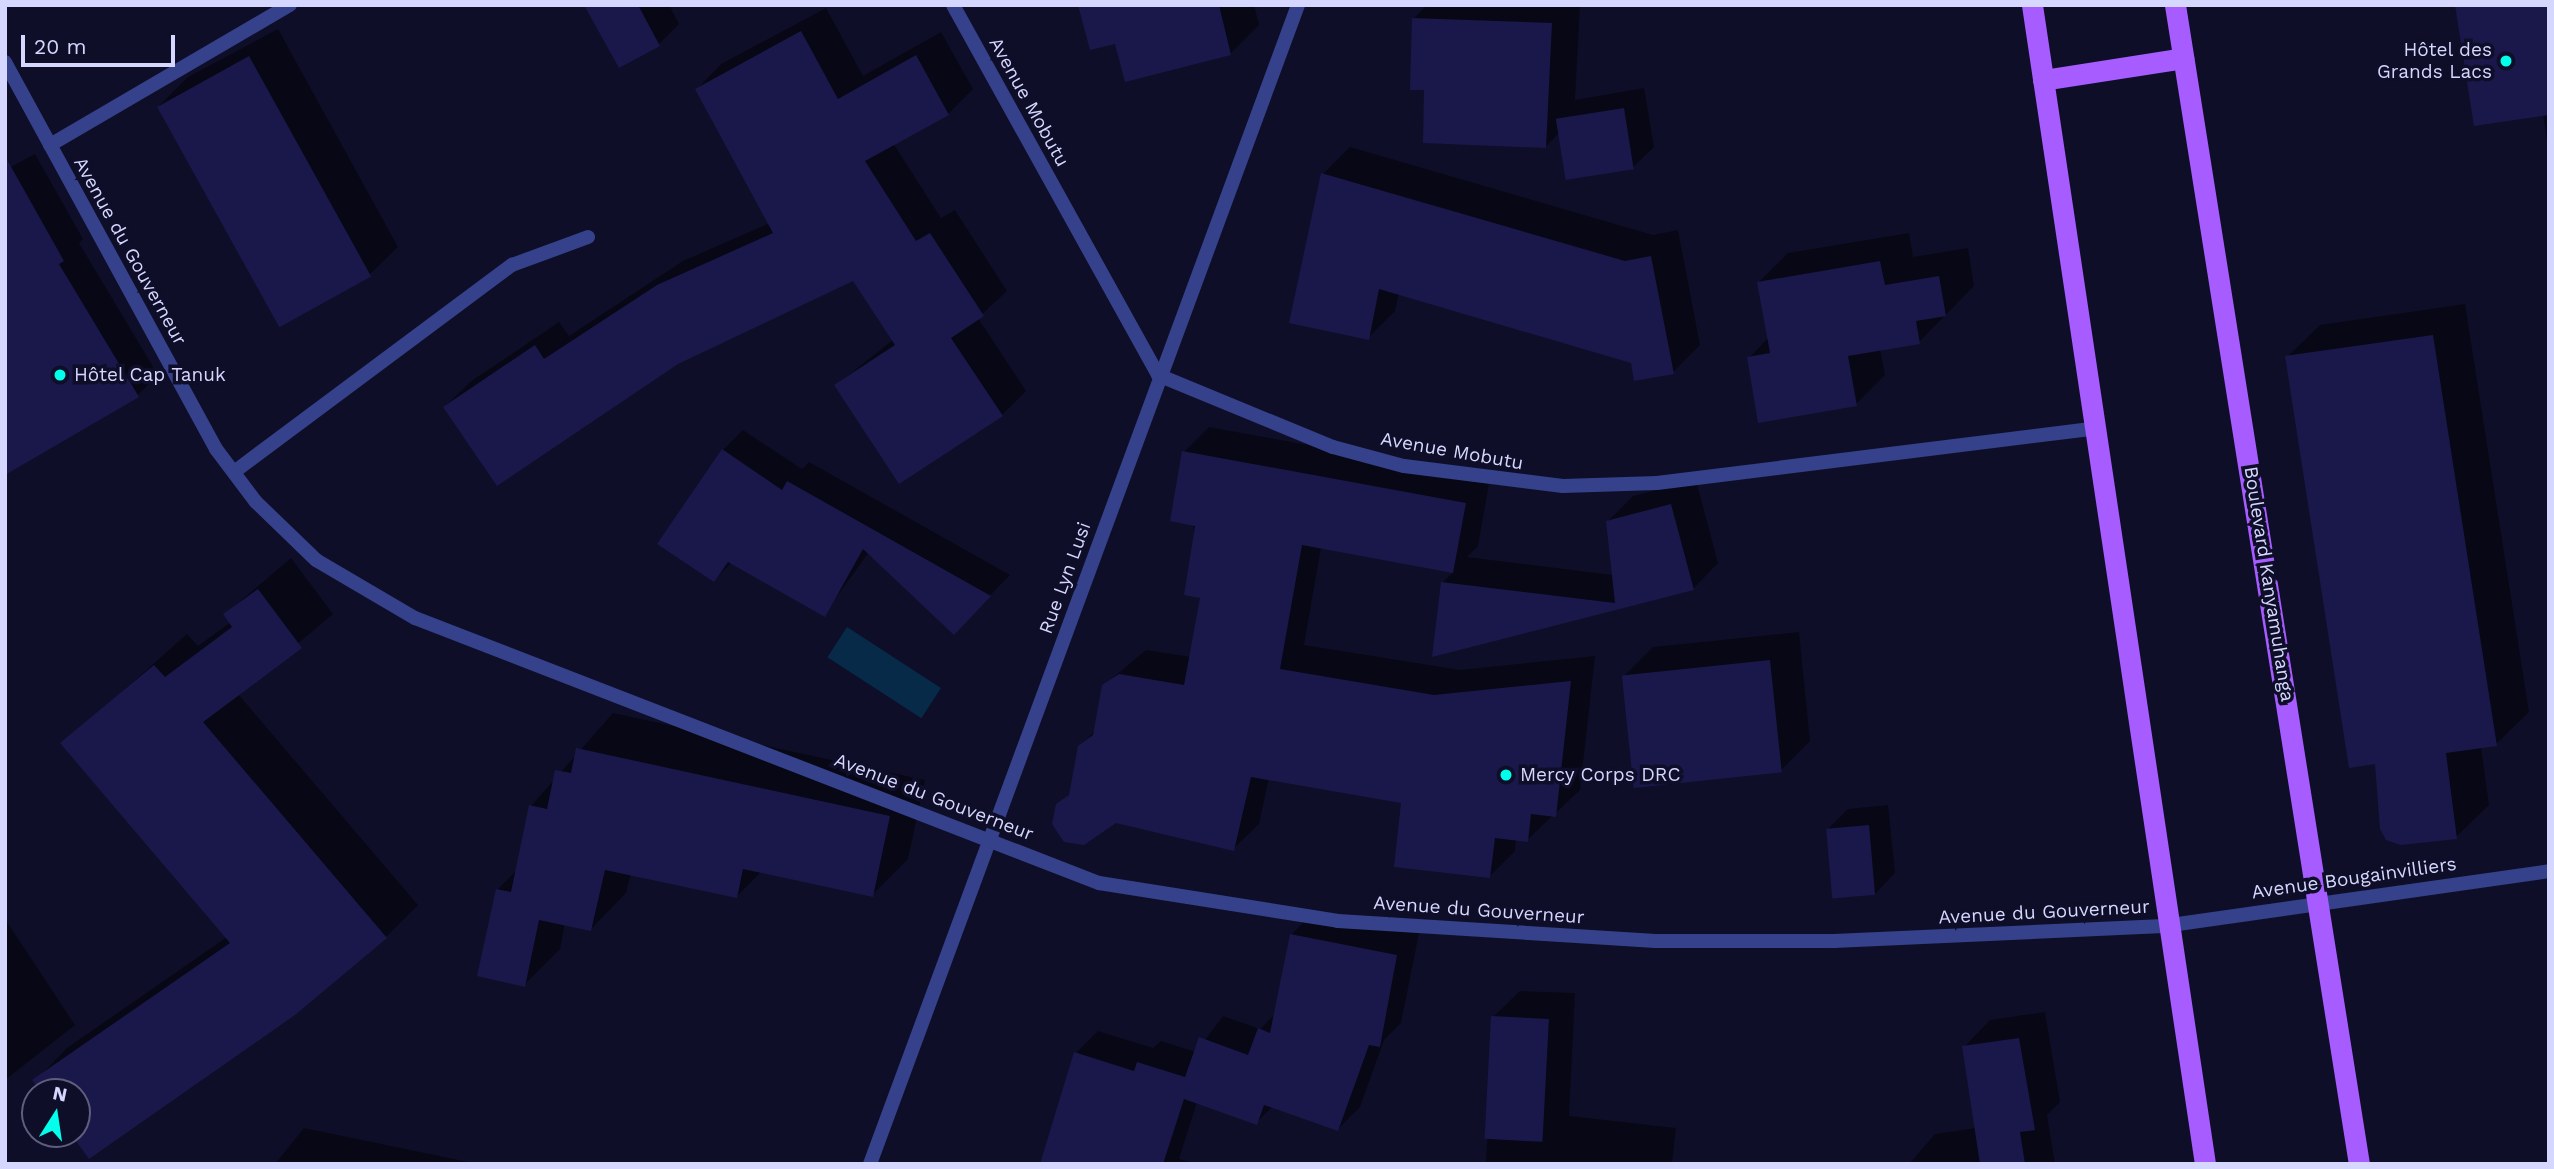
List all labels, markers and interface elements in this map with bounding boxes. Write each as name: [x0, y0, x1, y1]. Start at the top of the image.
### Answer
scale bar: [24, 21, 178, 65]
street label: Avenue Mobutu: [984, 33, 1074, 171]
text: 20 m: [34, 34, 86, 59]
place label: Hôtel des Grands Lacs: [2377, 39, 2492, 83]
marker: Hôtel des Grands Lacs: [2498, 53, 2514, 69]
street label: Avenue du Gouverneur: [69, 153, 191, 349]
place label: Hôtel Cap Tanuk: [74, 364, 227, 386]
marker: Hôtel Cap Tanuk: [52, 367, 68, 383]
street label: Avenue Mobutu: [1379, 427, 1525, 475]
street label: Boulevard Kanyamuhanga: [2239, 465, 2299, 703]
street label: Rue Lyn Lusi: [1034, 519, 1096, 637]
street label: Avenue du Gouverneur: [831, 748, 1037, 846]
place label: Mercy Corps DRC: [1520, 764, 1681, 786]
marker: Mercy Corps DRC: [1498, 767, 1514, 783]
street label: Avenue Bougainvilliers: [2250, 852, 2458, 904]
street label: Avenue du Gouverneur: [1373, 891, 1585, 929]
street label: Avenue du Gouverneur: [1938, 895, 2150, 929]
north arrow: [21, 1078, 91, 1148]
text: N: [51, 1081, 69, 1107]

